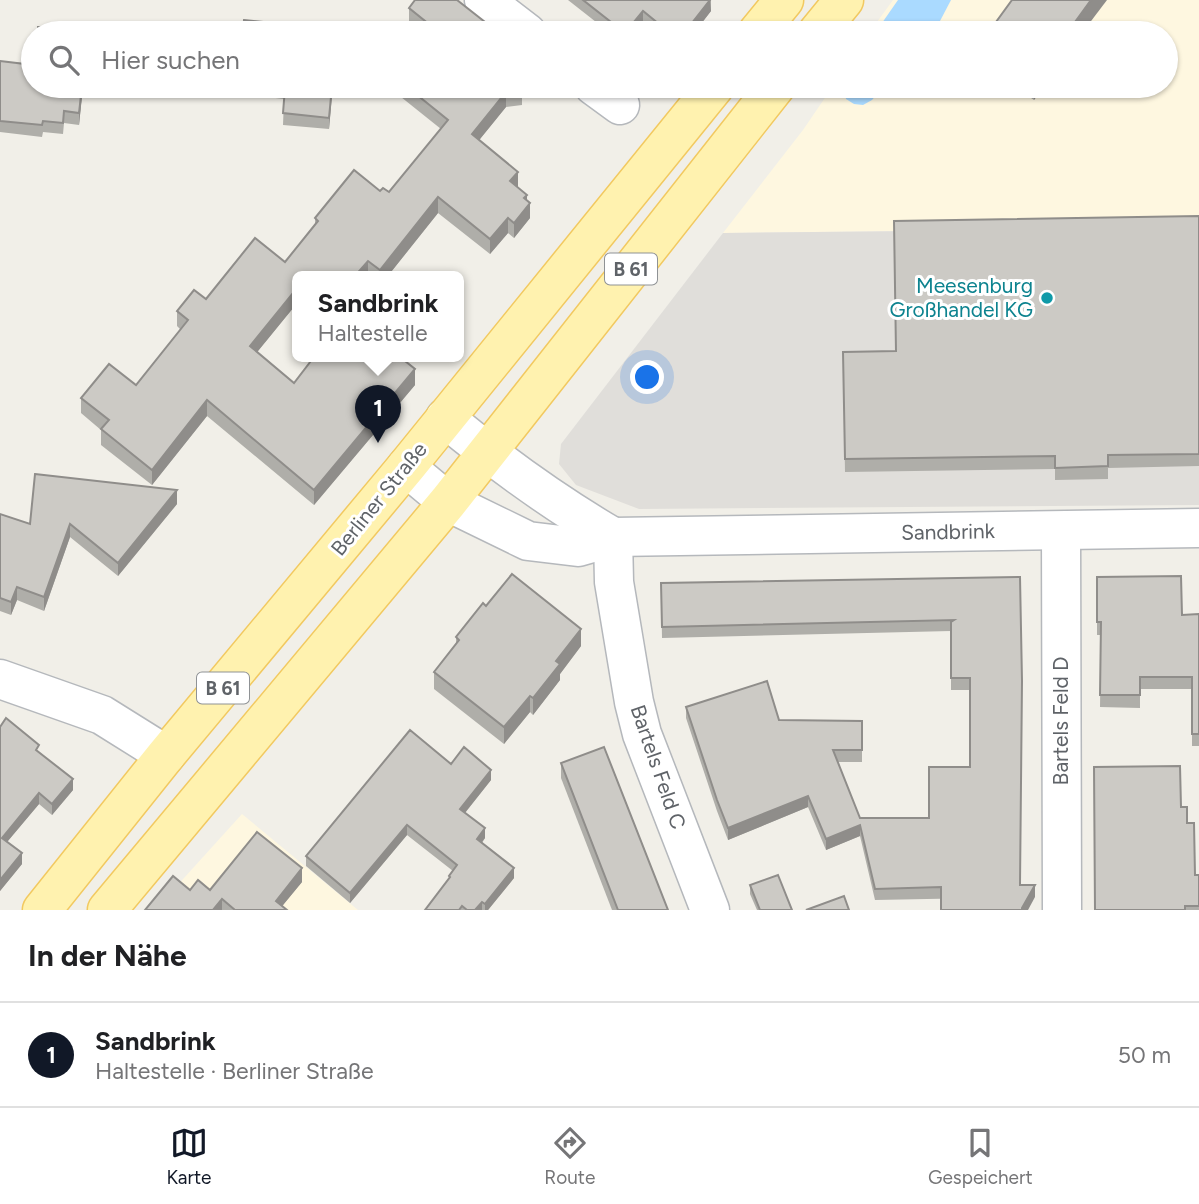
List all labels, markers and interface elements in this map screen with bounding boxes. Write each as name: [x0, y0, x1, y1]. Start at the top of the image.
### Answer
search box: [21, 21, 1178, 98]
icon: search: [45, 41, 83, 79]
text: Hier suchen: [101, 44, 240, 76]
road number: B 61: [605, 254, 657, 284]
popup: [292, 271, 464, 362]
place label: Meesenburg Großhandel KG: [889, 273, 1033, 322]
text: Sandbrink: [318, 287, 438, 319]
marker: Meesenburg Großhandel KG: [1039, 290, 1055, 306]
text: Haltestelle: [318, 319, 427, 347]
your location: [630, 360, 664, 394]
pin: 1: [355, 385, 401, 443]
street label: Berliner Straße: [325, 437, 432, 560]
street label: Sandbrink: [901, 518, 996, 545]
street label: Bartels Feld D: [1048, 657, 1073, 785]
road number: B 61: [197, 673, 249, 704]
street label: Bartels Feld C: [626, 702, 691, 832]
text: In der Nähe: [28, 937, 187, 974]
text: Sandbrink: [95, 1025, 216, 1057]
text: 1: [46, 1041, 56, 1069]
text: 50 m: [1118, 1041, 1171, 1069]
text: Haltestelle · Berliner Straße: [95, 1057, 374, 1085]
tab: Karte: [166, 1124, 211, 1189]
tab: Route: [544, 1124, 595, 1189]
tab: Gespeichert: [928, 1124, 1033, 1189]

